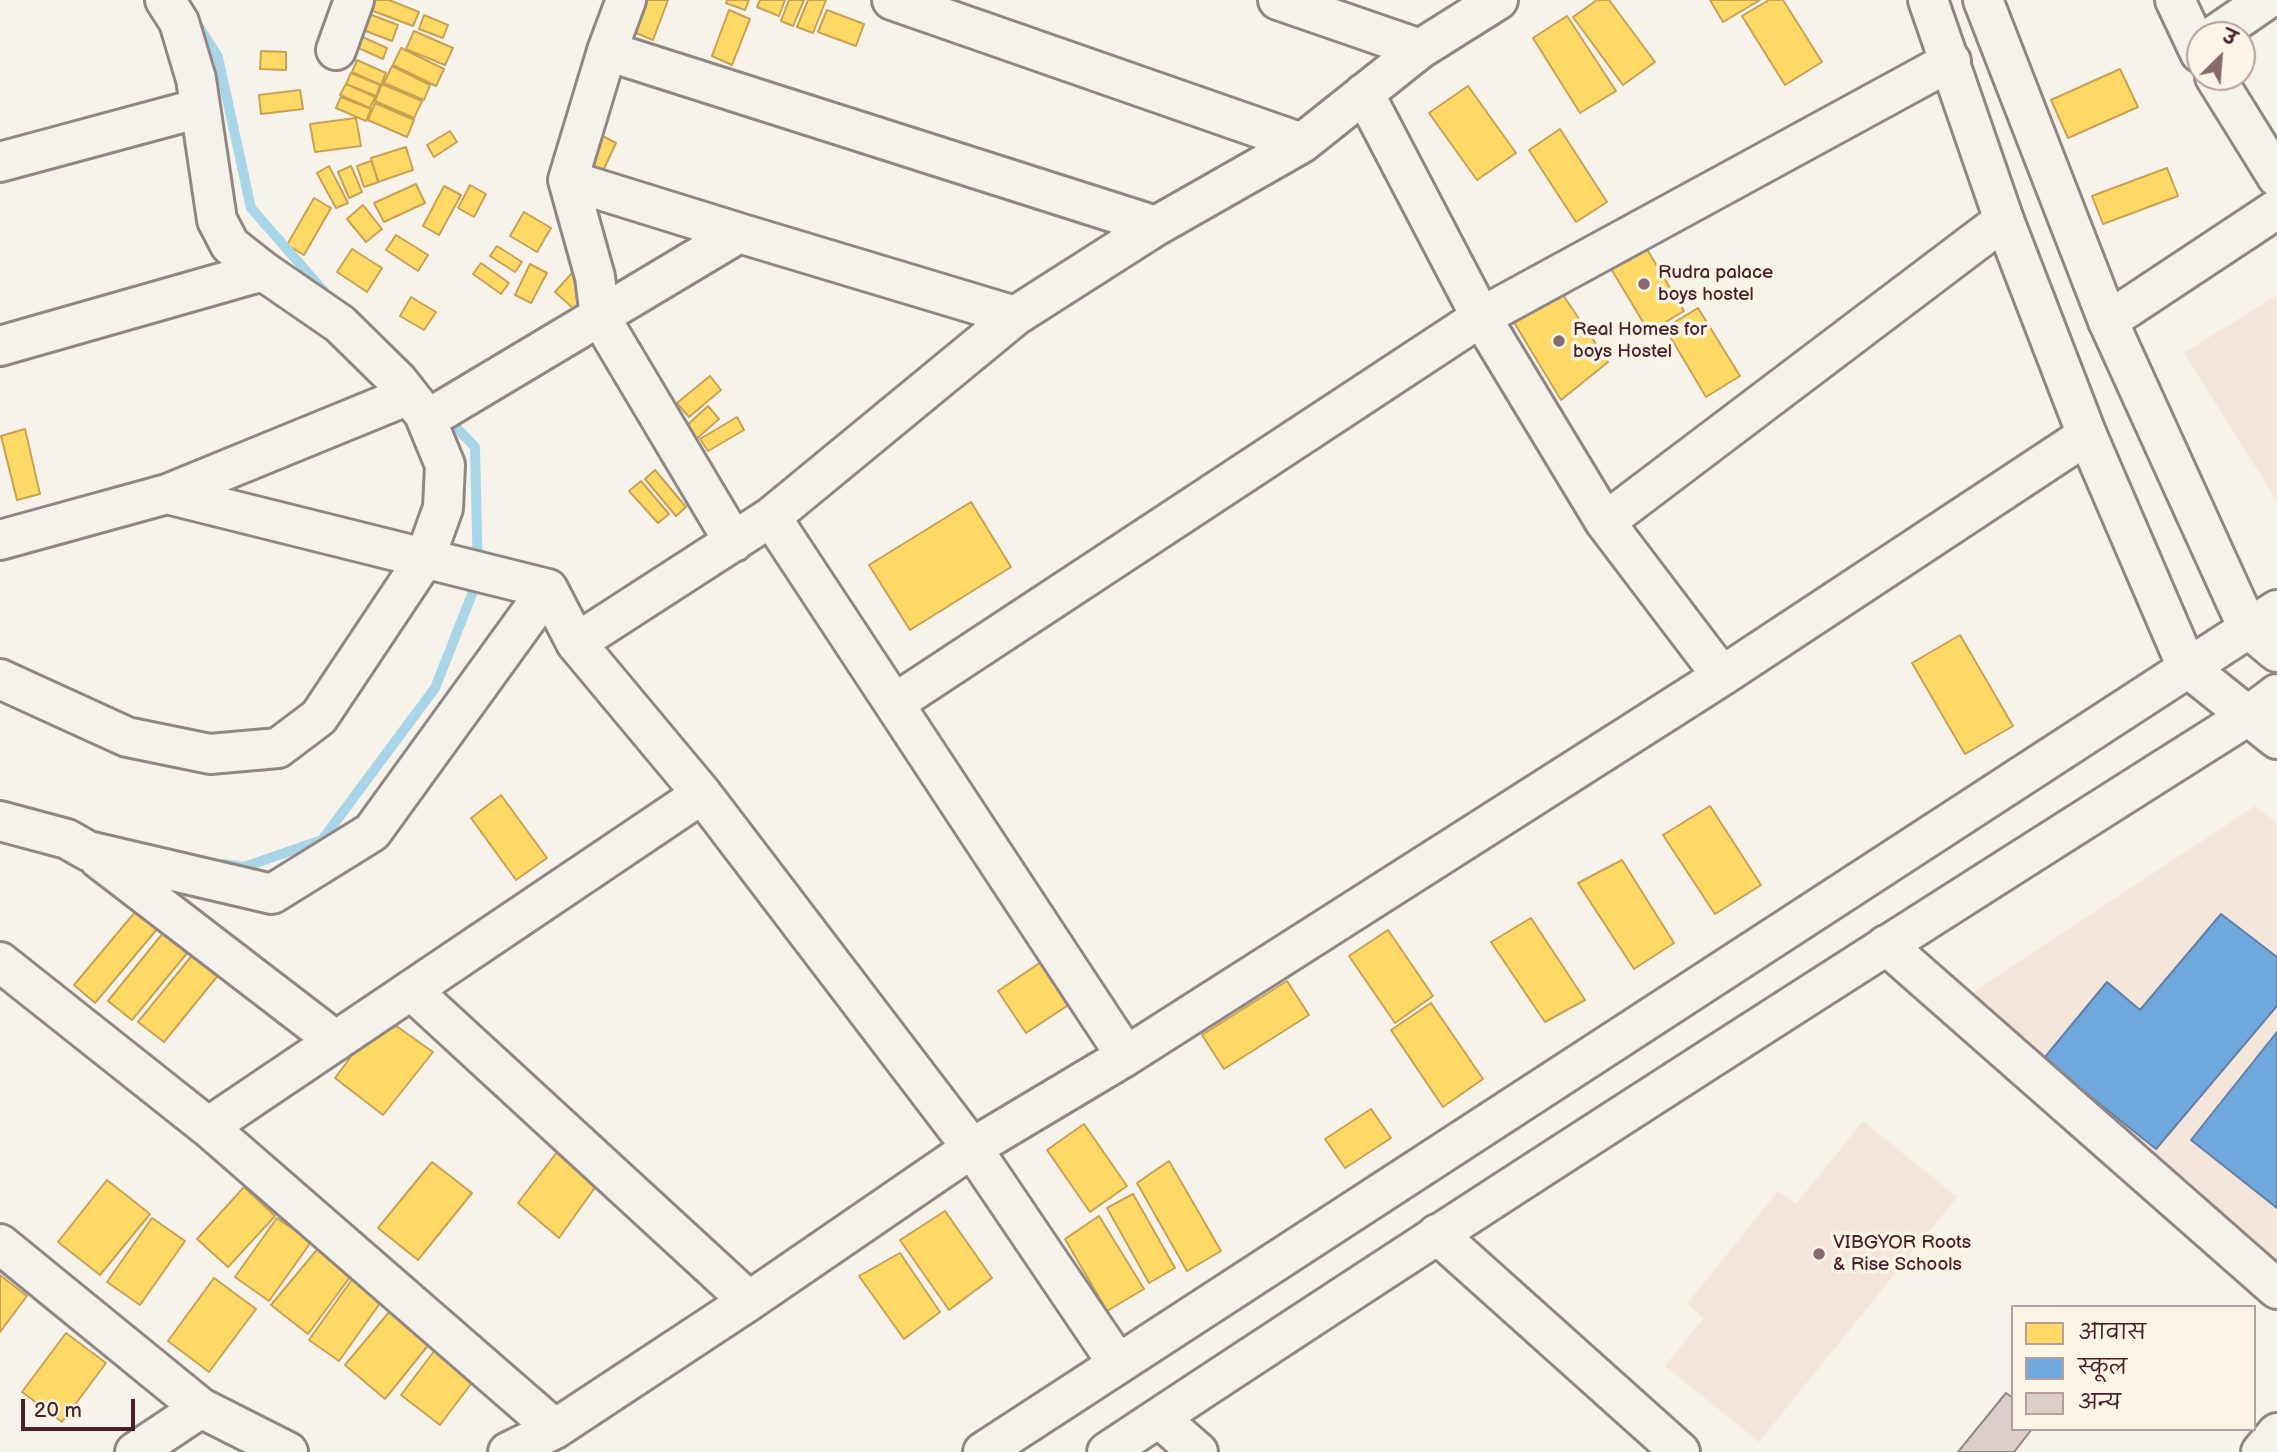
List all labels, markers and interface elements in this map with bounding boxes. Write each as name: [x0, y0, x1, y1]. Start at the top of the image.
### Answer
north arrow: [2186, 21, 2256, 91]
text: उ: [2219, 25, 2240, 51]
place label: Rudra palace boys hostel: [1658, 262, 1773, 306]
marker: Rudra palace boys hostel: [1636, 276, 1652, 292]
place label: Real Homes for boys Hostel: [1573, 319, 1707, 363]
marker: Real Homes for boys Hostel: [1551, 333, 1567, 349]
place label: VIBGYOR Roots & Rise Schools: [1833, 1232, 1971, 1276]
marker: VIBGYOR Roots & Rise Schools: [1811, 1246, 1827, 1262]
legend: [2011, 1305, 2256, 1431]
text: आवास: [2078, 1320, 2146, 1345]
text: स्कूल: [2078, 1355, 2127, 1380]
scale bar: [24, 1386, 138, 1430]
text: अन्य: [2078, 1390, 2121, 1415]
text: 20 m: [34, 1398, 82, 1423]

